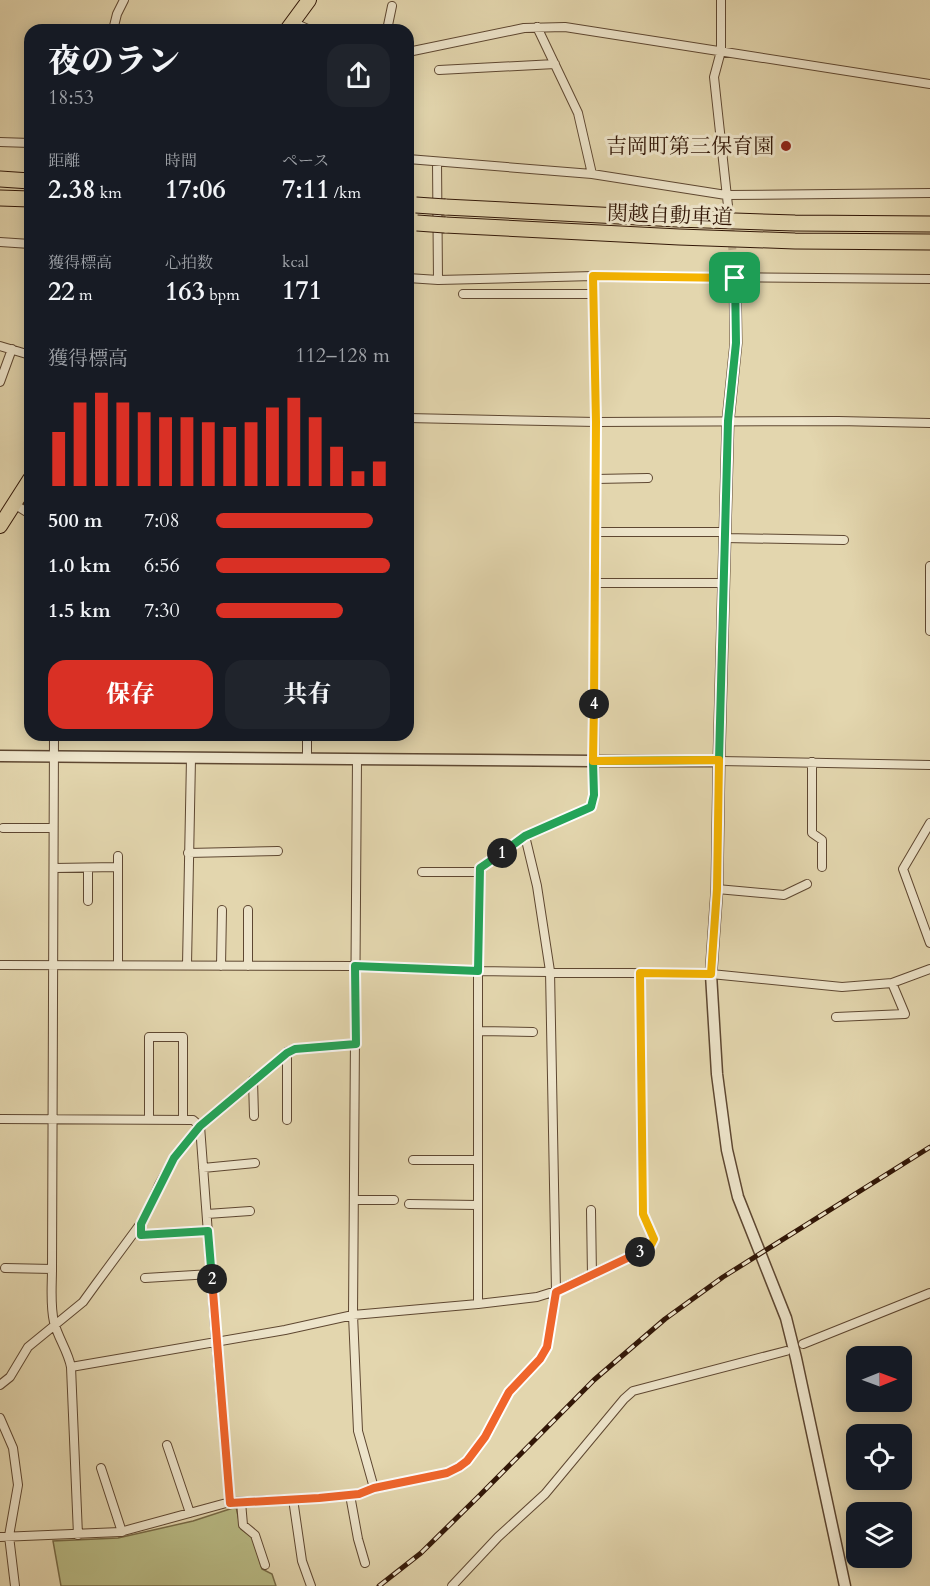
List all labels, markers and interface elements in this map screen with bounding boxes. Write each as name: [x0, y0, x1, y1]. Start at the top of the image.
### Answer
text: 夜のラン: [48, 39, 180, 84]
button: share: [327, 44, 390, 107]
text: 18:53: [48, 84, 94, 111]
place label: 吉岡町第三保育園: [606, 132, 774, 161]
marker: 吉岡町第三保育園: [779, 139, 793, 153]
text: 距離: [48, 150, 80, 172]
text: 時間: [165, 150, 197, 172]
text: ペース: [282, 150, 329, 172]
text: 2.38: [48, 172, 96, 207]
text: 17:06: [165, 172, 226, 207]
text: 7:11: [282, 172, 330, 207]
text: km: [96, 182, 122, 204]
text: /km: [330, 182, 361, 204]
street label: 関越自動車道: [607, 199, 733, 232]
text: kcal: [282, 251, 309, 273]
text: 獲得標高: [48, 252, 112, 274]
text: 心拍数: [165, 252, 213, 274]
pin: [709, 252, 760, 303]
icon: arrive: [718, 261, 751, 294]
text: 171: [282, 273, 322, 308]
text: 22: [48, 274, 75, 309]
text: 163: [165, 274, 205, 309]
text: m: [75, 284, 92, 306]
text: bpm: [205, 284, 240, 306]
text: 112–128 m: [295, 342, 390, 369]
text: 獲得標高: [48, 345, 128, 372]
text: 500 m: [48, 507, 103, 534]
text: 7:08: [144, 507, 180, 534]
text: 1.0 km: [48, 552, 111, 579]
text: 6:56: [144, 552, 180, 579]
text: 1.5 km: [48, 597, 111, 624]
text: 7:30: [144, 597, 180, 624]
button: 保存: [48, 660, 213, 729]
button: 共有: [225, 660, 390, 729]
pin: 4: [579, 689, 609, 719]
text: 4: [590, 693, 598, 715]
pin: 1: [487, 838, 517, 868]
text: 1: [498, 842, 506, 864]
pin: 3: [625, 1237, 655, 1267]
text: 3: [636, 1241, 644, 1263]
pin: 2: [197, 1264, 227, 1294]
text: 2: [208, 1268, 216, 1290]
north arrow: [846, 1346, 912, 1412]
map controls: [846, 1346, 912, 1568]
button: locate: [846, 1424, 912, 1490]
button: layers: [846, 1502, 912, 1568]

